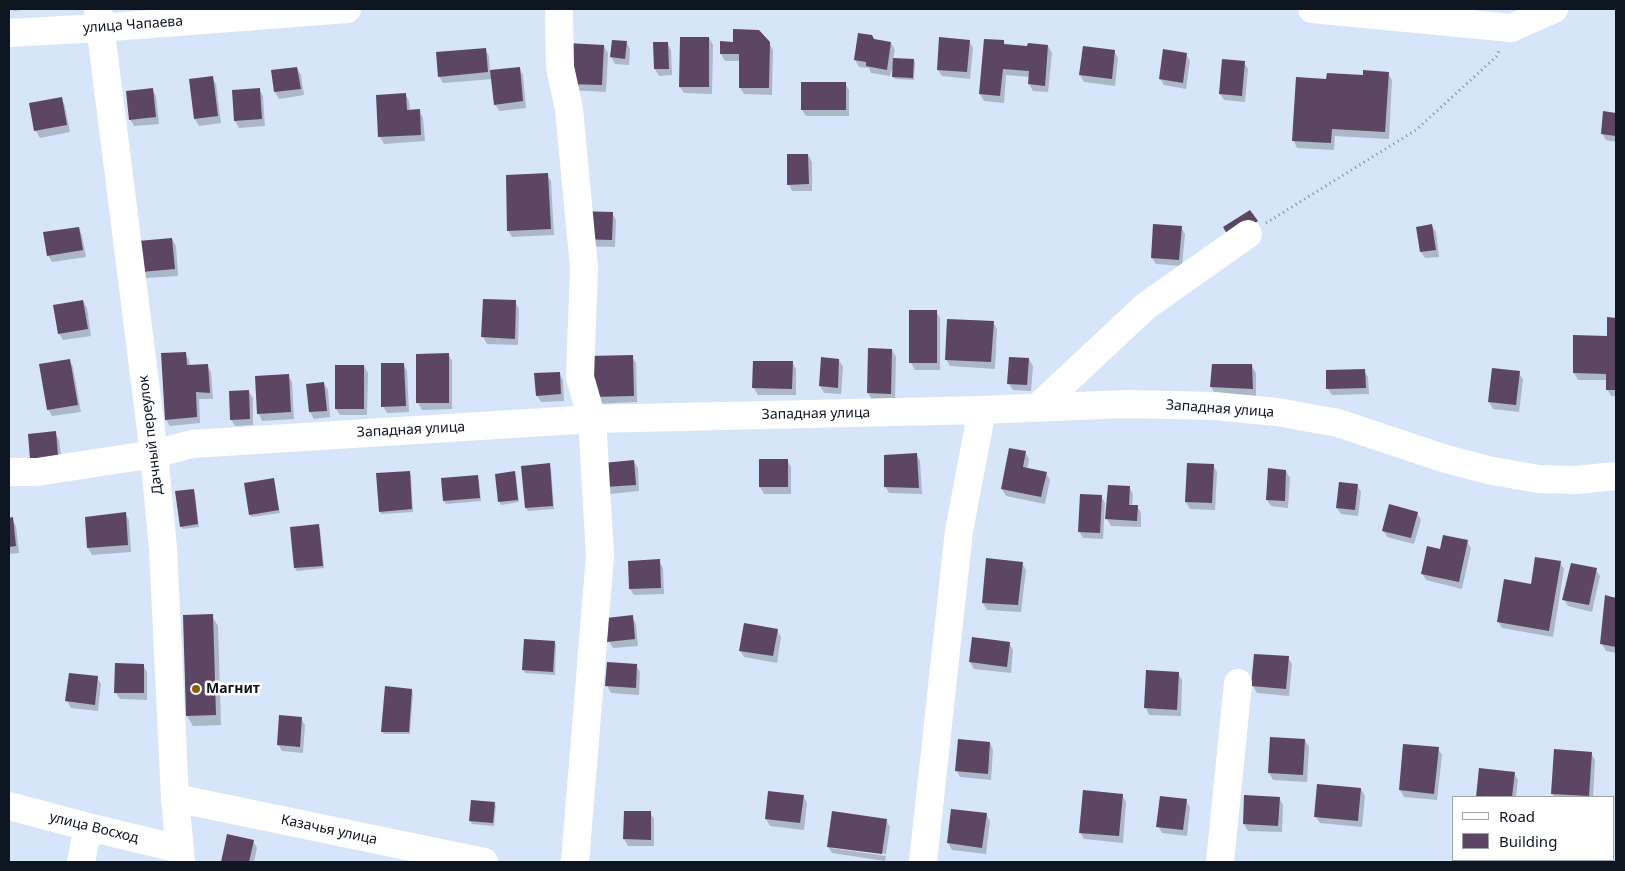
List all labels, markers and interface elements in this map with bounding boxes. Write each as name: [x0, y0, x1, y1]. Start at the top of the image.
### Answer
street label: улица Чапаева: [82, 13, 184, 37]
street label: Дачный переулок: [135, 374, 167, 496]
street label: Западная улица: [1165, 397, 1275, 421]
street label: Западная улица: [762, 405, 870, 423]
street label: Западная улица: [356, 419, 466, 441]
place label: Магнит: [206, 681, 260, 697]
marker: Магнит: [190, 683, 202, 695]
legend: [1452, 796, 1615, 861]
text: Road: [1499, 806, 1535, 826]
street label: улица Восход: [48, 809, 140, 847]
street label: Казачья улица: [279, 812, 379, 848]
text: Building: [1499, 831, 1557, 851]

